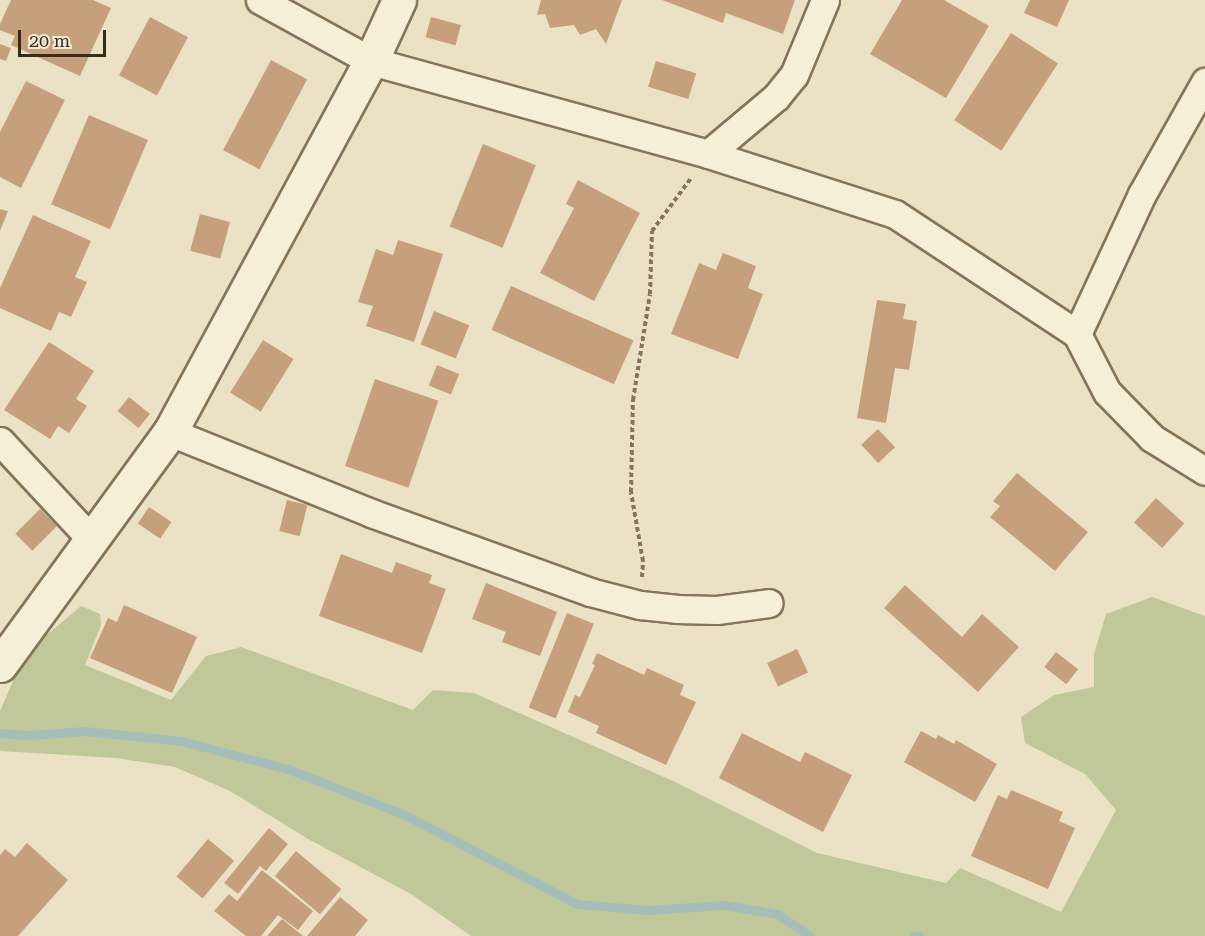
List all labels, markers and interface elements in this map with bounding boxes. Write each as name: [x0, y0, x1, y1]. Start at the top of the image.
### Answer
scale bar: [21, 18, 110, 56]
text: 20 m: [29, 30, 70, 51]

